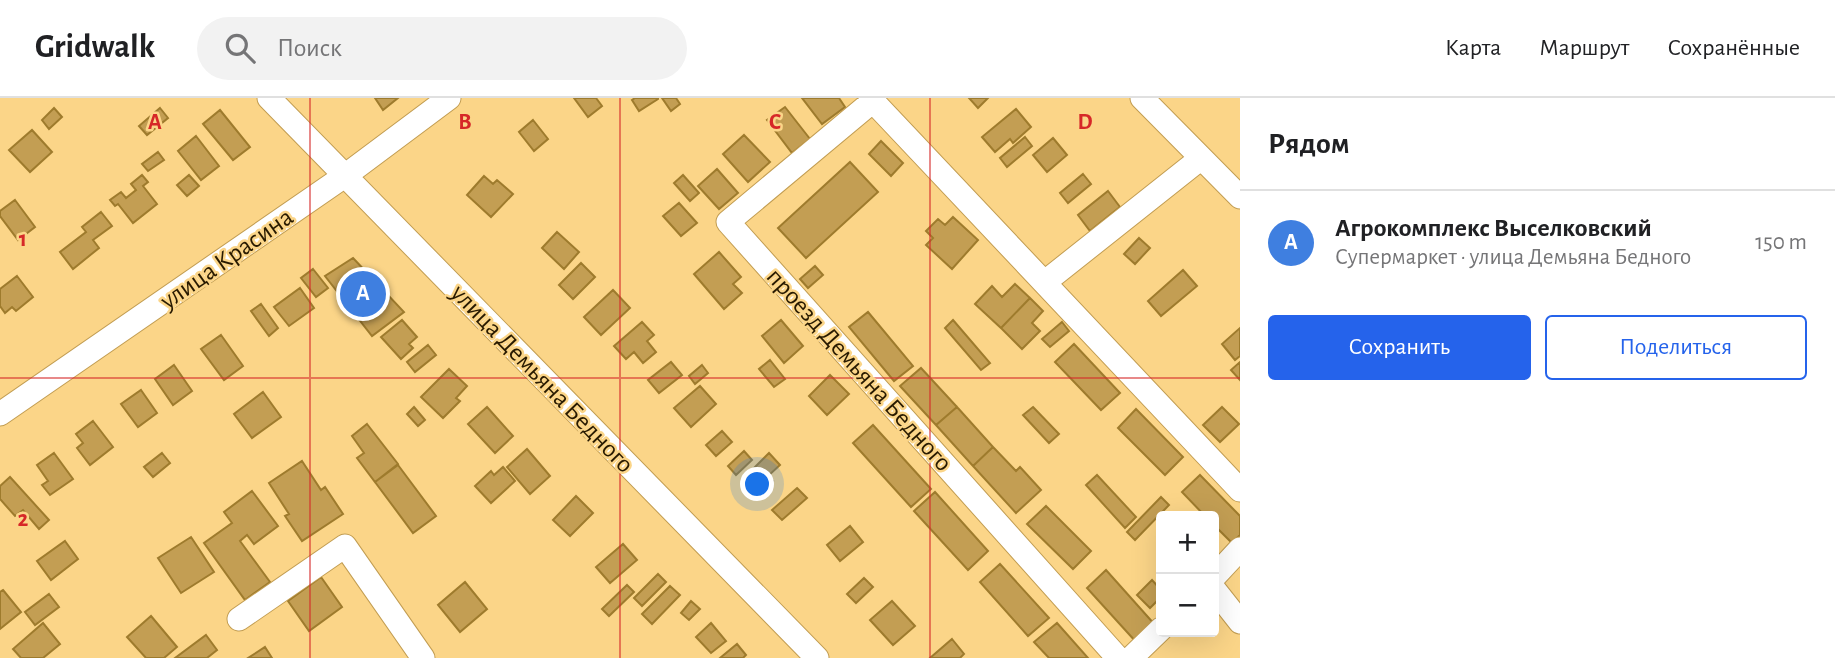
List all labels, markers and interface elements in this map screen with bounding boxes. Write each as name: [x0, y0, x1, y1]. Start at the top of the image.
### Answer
search box: [197, 17, 687, 80]
icon: search: [221, 29, 259, 67]
text: Gridwalk: [35, 31, 155, 64]
text: Поиск: [277, 35, 342, 61]
text: Карта: [1445, 36, 1501, 60]
text: Маршрут: [1539, 36, 1629, 60]
text: Сохранённые: [1667, 36, 1800, 60]
text: A: [148, 111, 162, 134]
text: B: [458, 111, 472, 134]
text: C: [769, 111, 781, 134]
text: D: [1077, 111, 1093, 134]
text: Рядом: [1268, 129, 1350, 159]
street label: улица Красина: [155, 203, 298, 315]
text: Агрокомплекс Выселковский: [1335, 215, 1652, 241]
text: 1: [19, 228, 27, 251]
text: A: [1284, 231, 1298, 254]
text: 150 m: [1755, 231, 1807, 254]
text: Супермаркет · улица Демьяна Бедного: [1335, 246, 1691, 269]
street label: проезд Демьяна Бедного: [762, 263, 957, 476]
pin: A: [340, 268, 386, 320]
street label: улица Демьяна Бедного: [445, 279, 639, 478]
button: Сохранить: [1268, 315, 1531, 380]
button: Поделиться: [1545, 315, 1807, 380]
your location: [740, 467, 774, 501]
text: 2: [18, 508, 29, 531]
map controls: [1156, 511, 1219, 637]
button: +: [1156, 511, 1219, 574]
button: −: [1156, 574, 1219, 637]

